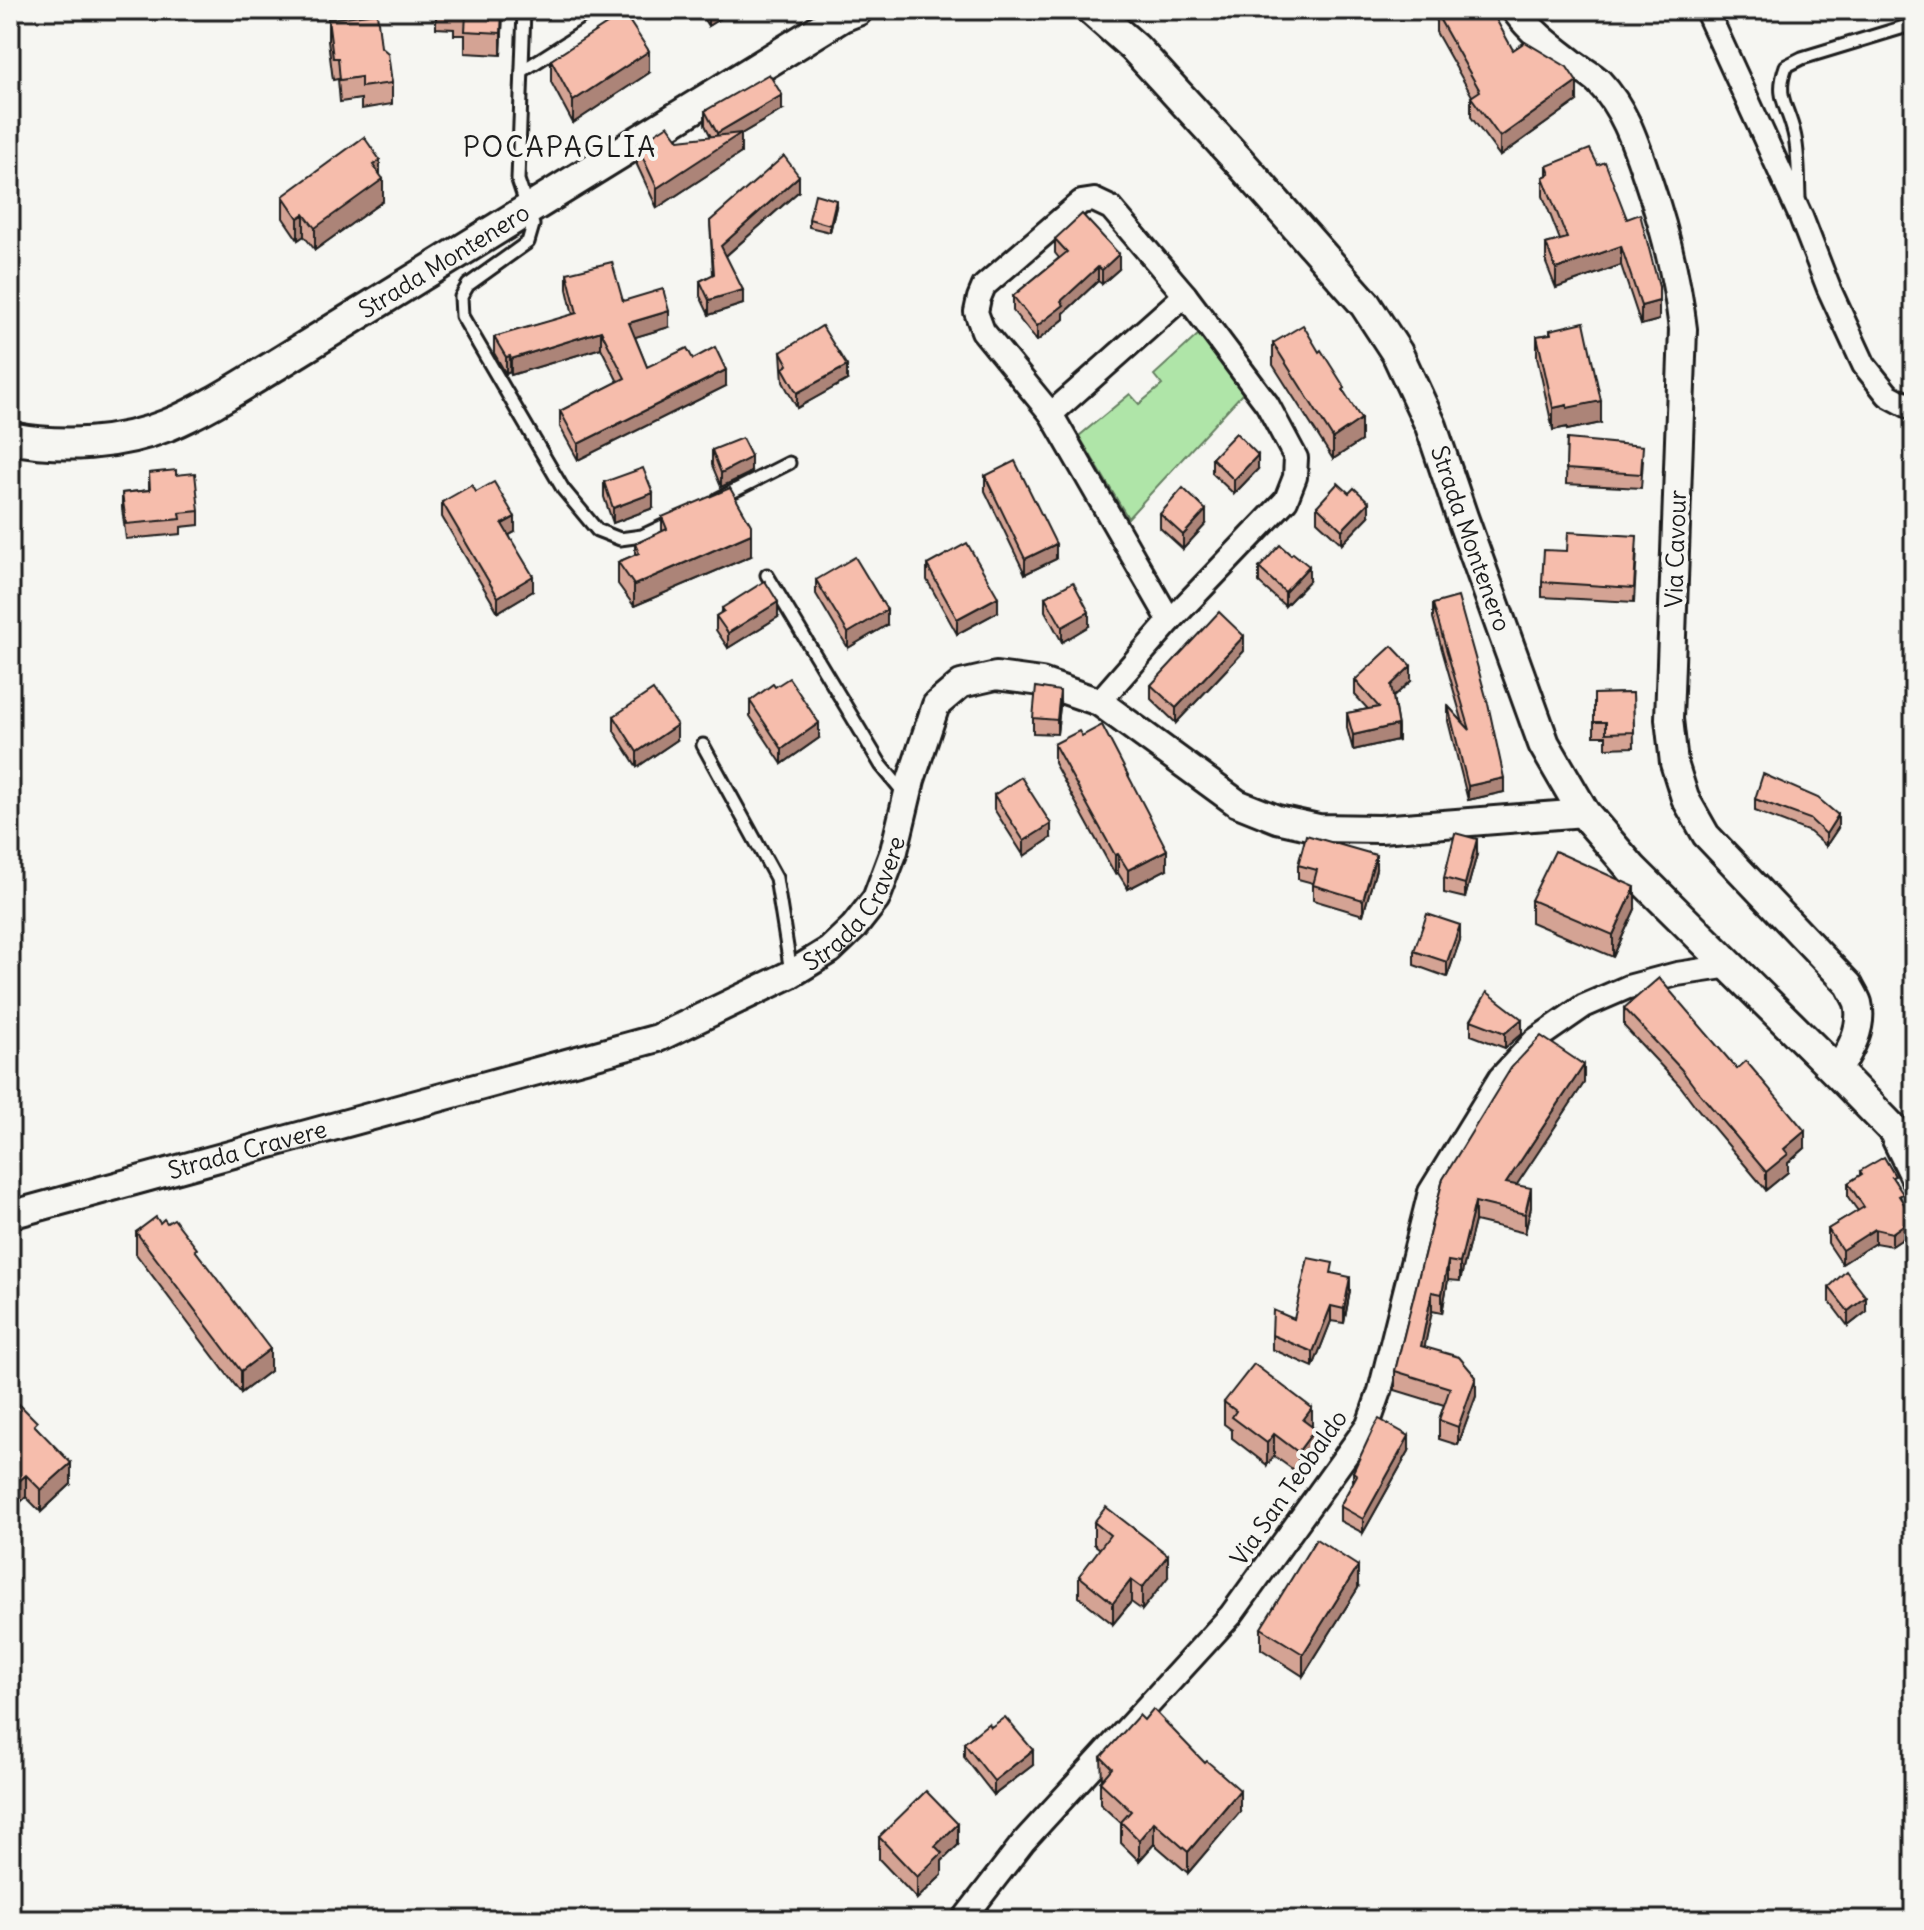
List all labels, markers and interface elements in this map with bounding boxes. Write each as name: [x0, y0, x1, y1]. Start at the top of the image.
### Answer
district label: POCAPAGLIA: [463, 129, 657, 165]
street label: Strada Montenero: [353, 196, 535, 324]
street label: Strada Montenero: [1425, 442, 1518, 635]
street label: Via Cavour: [1658, 489, 1692, 608]
street label: Strada Cravere: [797, 833, 911, 977]
street label: Strada Cravere: [164, 1113, 330, 1185]
street label: Via San Teobaldo: [1223, 1404, 1353, 1571]

